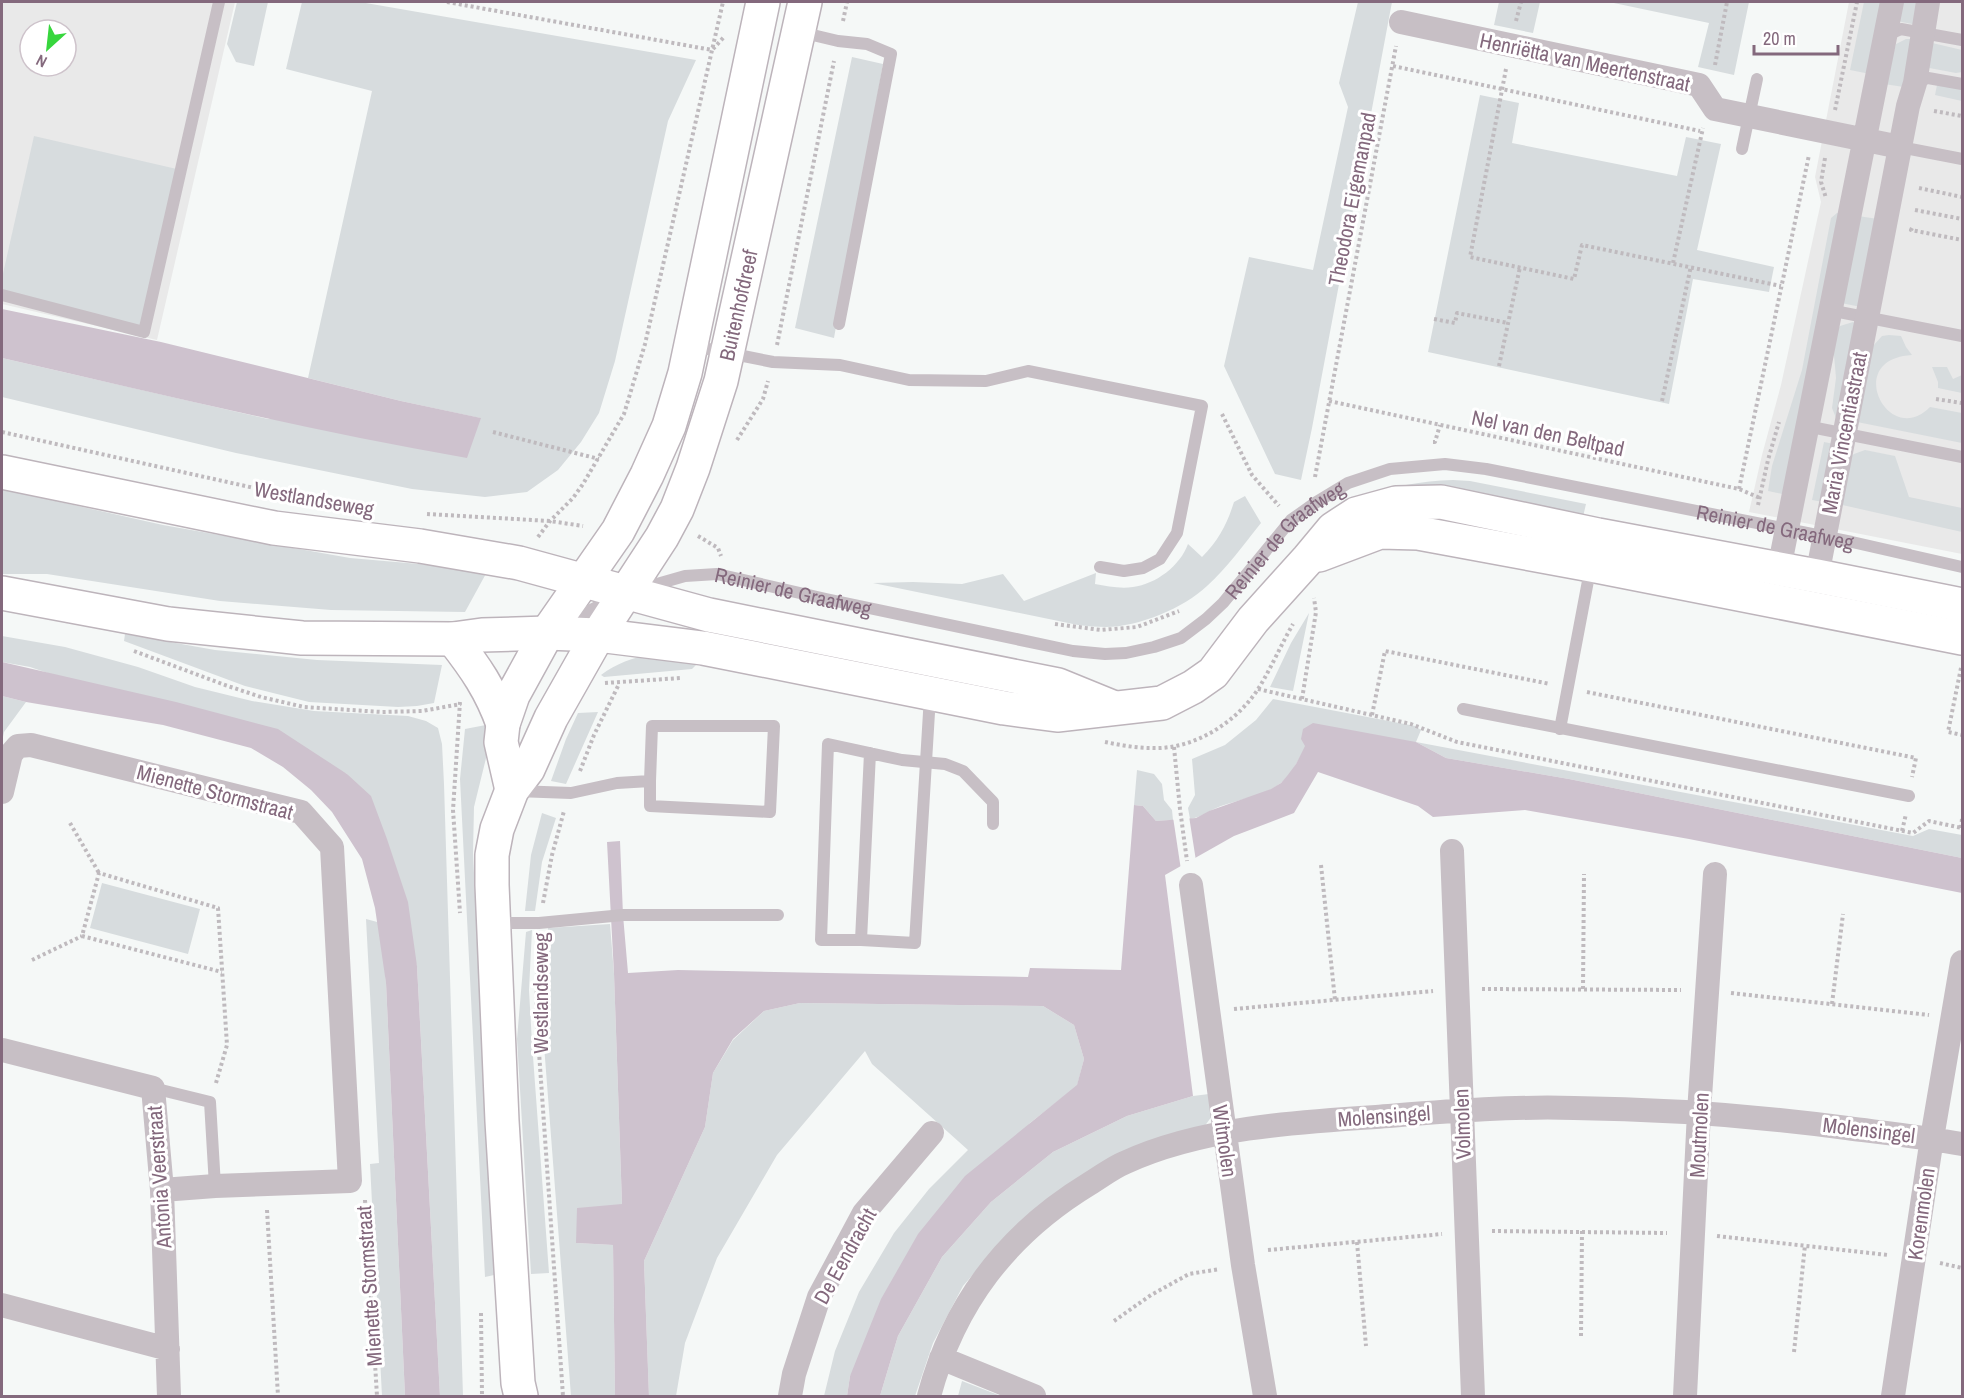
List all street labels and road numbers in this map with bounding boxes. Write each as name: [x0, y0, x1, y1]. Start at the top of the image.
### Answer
street label: Henriëtta van Meertenstraat: [1477, 26, 1693, 99]
street label: Theodora Eigemanpad: [1321, 110, 1383, 288]
street label: Buitenhofdreef: [711, 247, 764, 363]
street label: Maria Vincentiastraat: [1814, 349, 1874, 516]
street label: Nel van den Beltpad: [1469, 403, 1627, 463]
street label: Westlandseweg: [252, 474, 377, 524]
street label: Reinier de Graafweg: [1218, 474, 1350, 605]
street label: Reinier de Graafweg: [1694, 497, 1857, 557]
street label: Reinier de Graafweg: [712, 559, 875, 623]
street label: Mienette Stormstraat: [134, 757, 297, 827]
street label: Westlandseweg: [526, 932, 555, 1054]
street label: Volmolen: [1446, 1088, 1478, 1160]
street label: Moutmolen: [1682, 1092, 1716, 1178]
street label: Molensingel: [1337, 1098, 1431, 1134]
street label: Witmolen: [1206, 1103, 1244, 1179]
street label: Antonia Veerstraat: [140, 1105, 179, 1250]
street label: Molensingel: [1821, 1110, 1917, 1150]
street label: Korenmolen: [1900, 1166, 1942, 1262]
street label: De Eendracht: [807, 1203, 883, 1309]
street label: Mienette Stormstraat: [349, 1205, 389, 1367]

